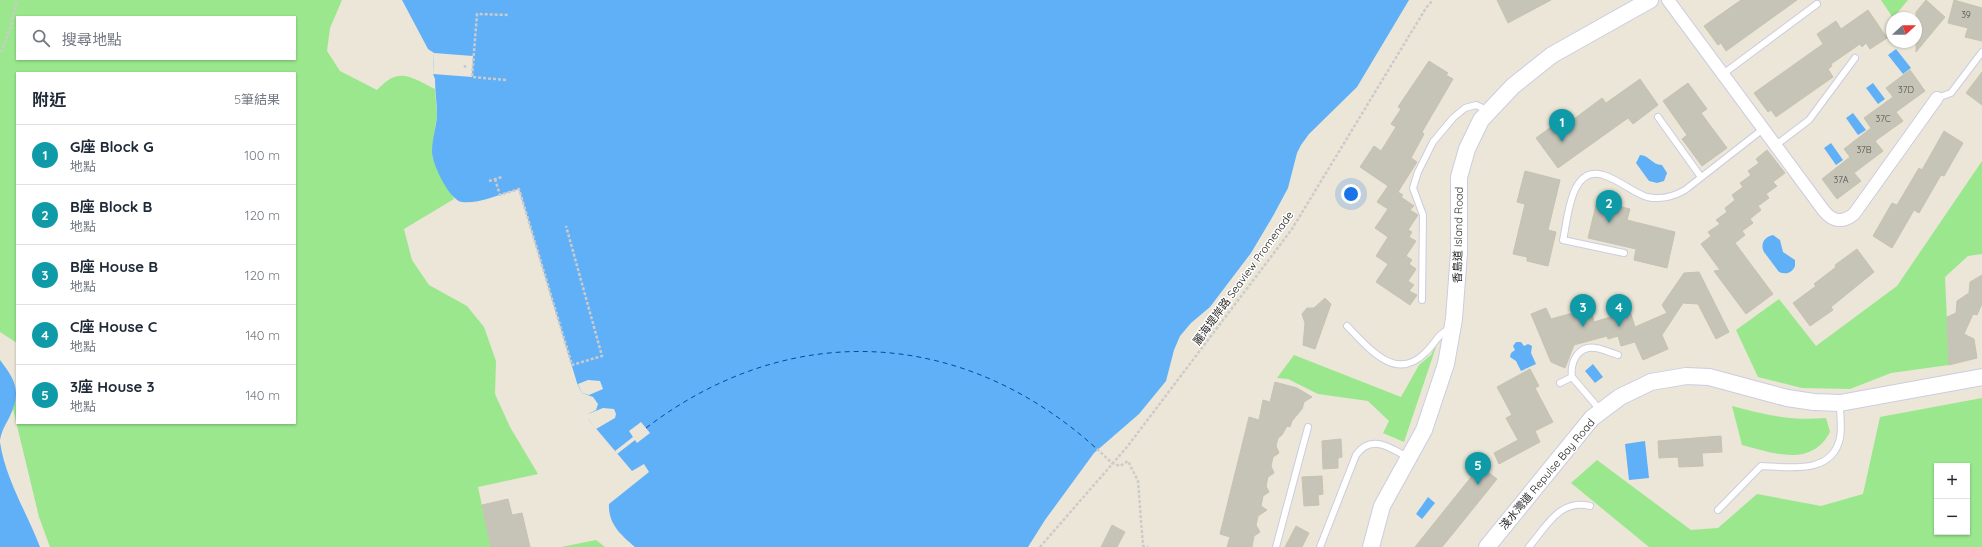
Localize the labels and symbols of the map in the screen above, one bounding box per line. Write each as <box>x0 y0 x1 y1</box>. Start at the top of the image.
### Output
house number: 39 <box>1961 9 1971 20</box>
north arrow <box>1886 12 1922 48</box>
house number: 37D <box>1898 84 1914 95</box>
pin: 1 <box>1549 109 1575 142</box>
house number: 37C <box>1875 113 1891 124</box>
house number: 37B <box>1856 144 1872 155</box>
house number: 37A <box>1833 174 1849 185</box>
your location <box>1341 184 1361 204</box>
street label: 香島道 Island Road <box>1450 187 1466 283</box>
pin: 2 <box>1596 190 1622 223</box>
street label: 麗海堤岸路 Seaview Promenade <box>1190 208 1296 348</box>
pin: 3 <box>1570 294 1596 327</box>
pin: 4 <box>1606 294 1632 327</box>
street label: 淺水灣道 Repulse Bay Road <box>1496 416 1598 532</box>
pin: 5 <box>1465 452 1491 485</box>

